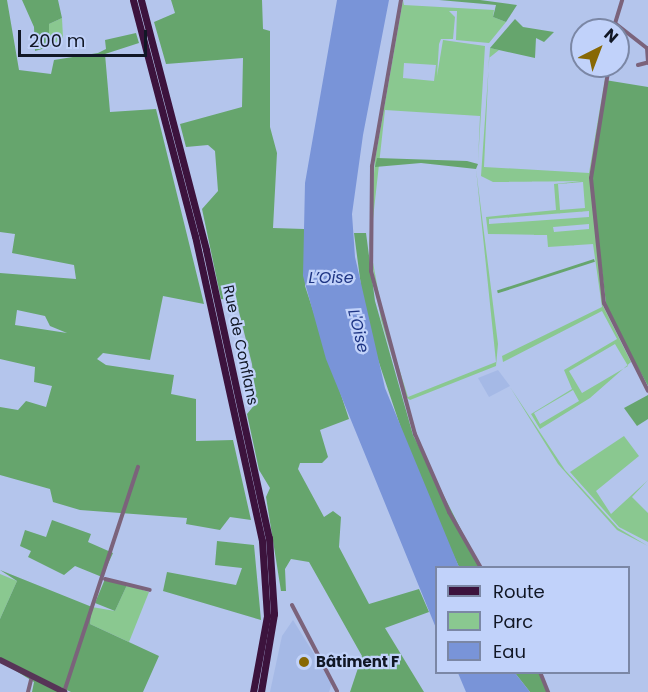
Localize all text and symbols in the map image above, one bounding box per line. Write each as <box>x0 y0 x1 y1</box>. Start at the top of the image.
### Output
scale bar <box>21 18 150 56</box>
north arrow <box>570 18 630 78</box>
text: N <box>599 23 623 48</box>
text: 200 m <box>29 28 85 53</box>
water label: L’Oise <box>308 268 354 288</box>
street label: Rue de Conflans <box>219 283 263 407</box>
water label: L'Oise <box>343 307 373 355</box>
legend <box>435 566 630 674</box>
text: Route <box>493 579 545 604</box>
text: Parc <box>493 609 533 634</box>
text: Eau <box>493 639 526 664</box>
place label: Bâtiment F <box>316 653 399 671</box>
marker: Bâtiment F <box>297 655 311 669</box>

